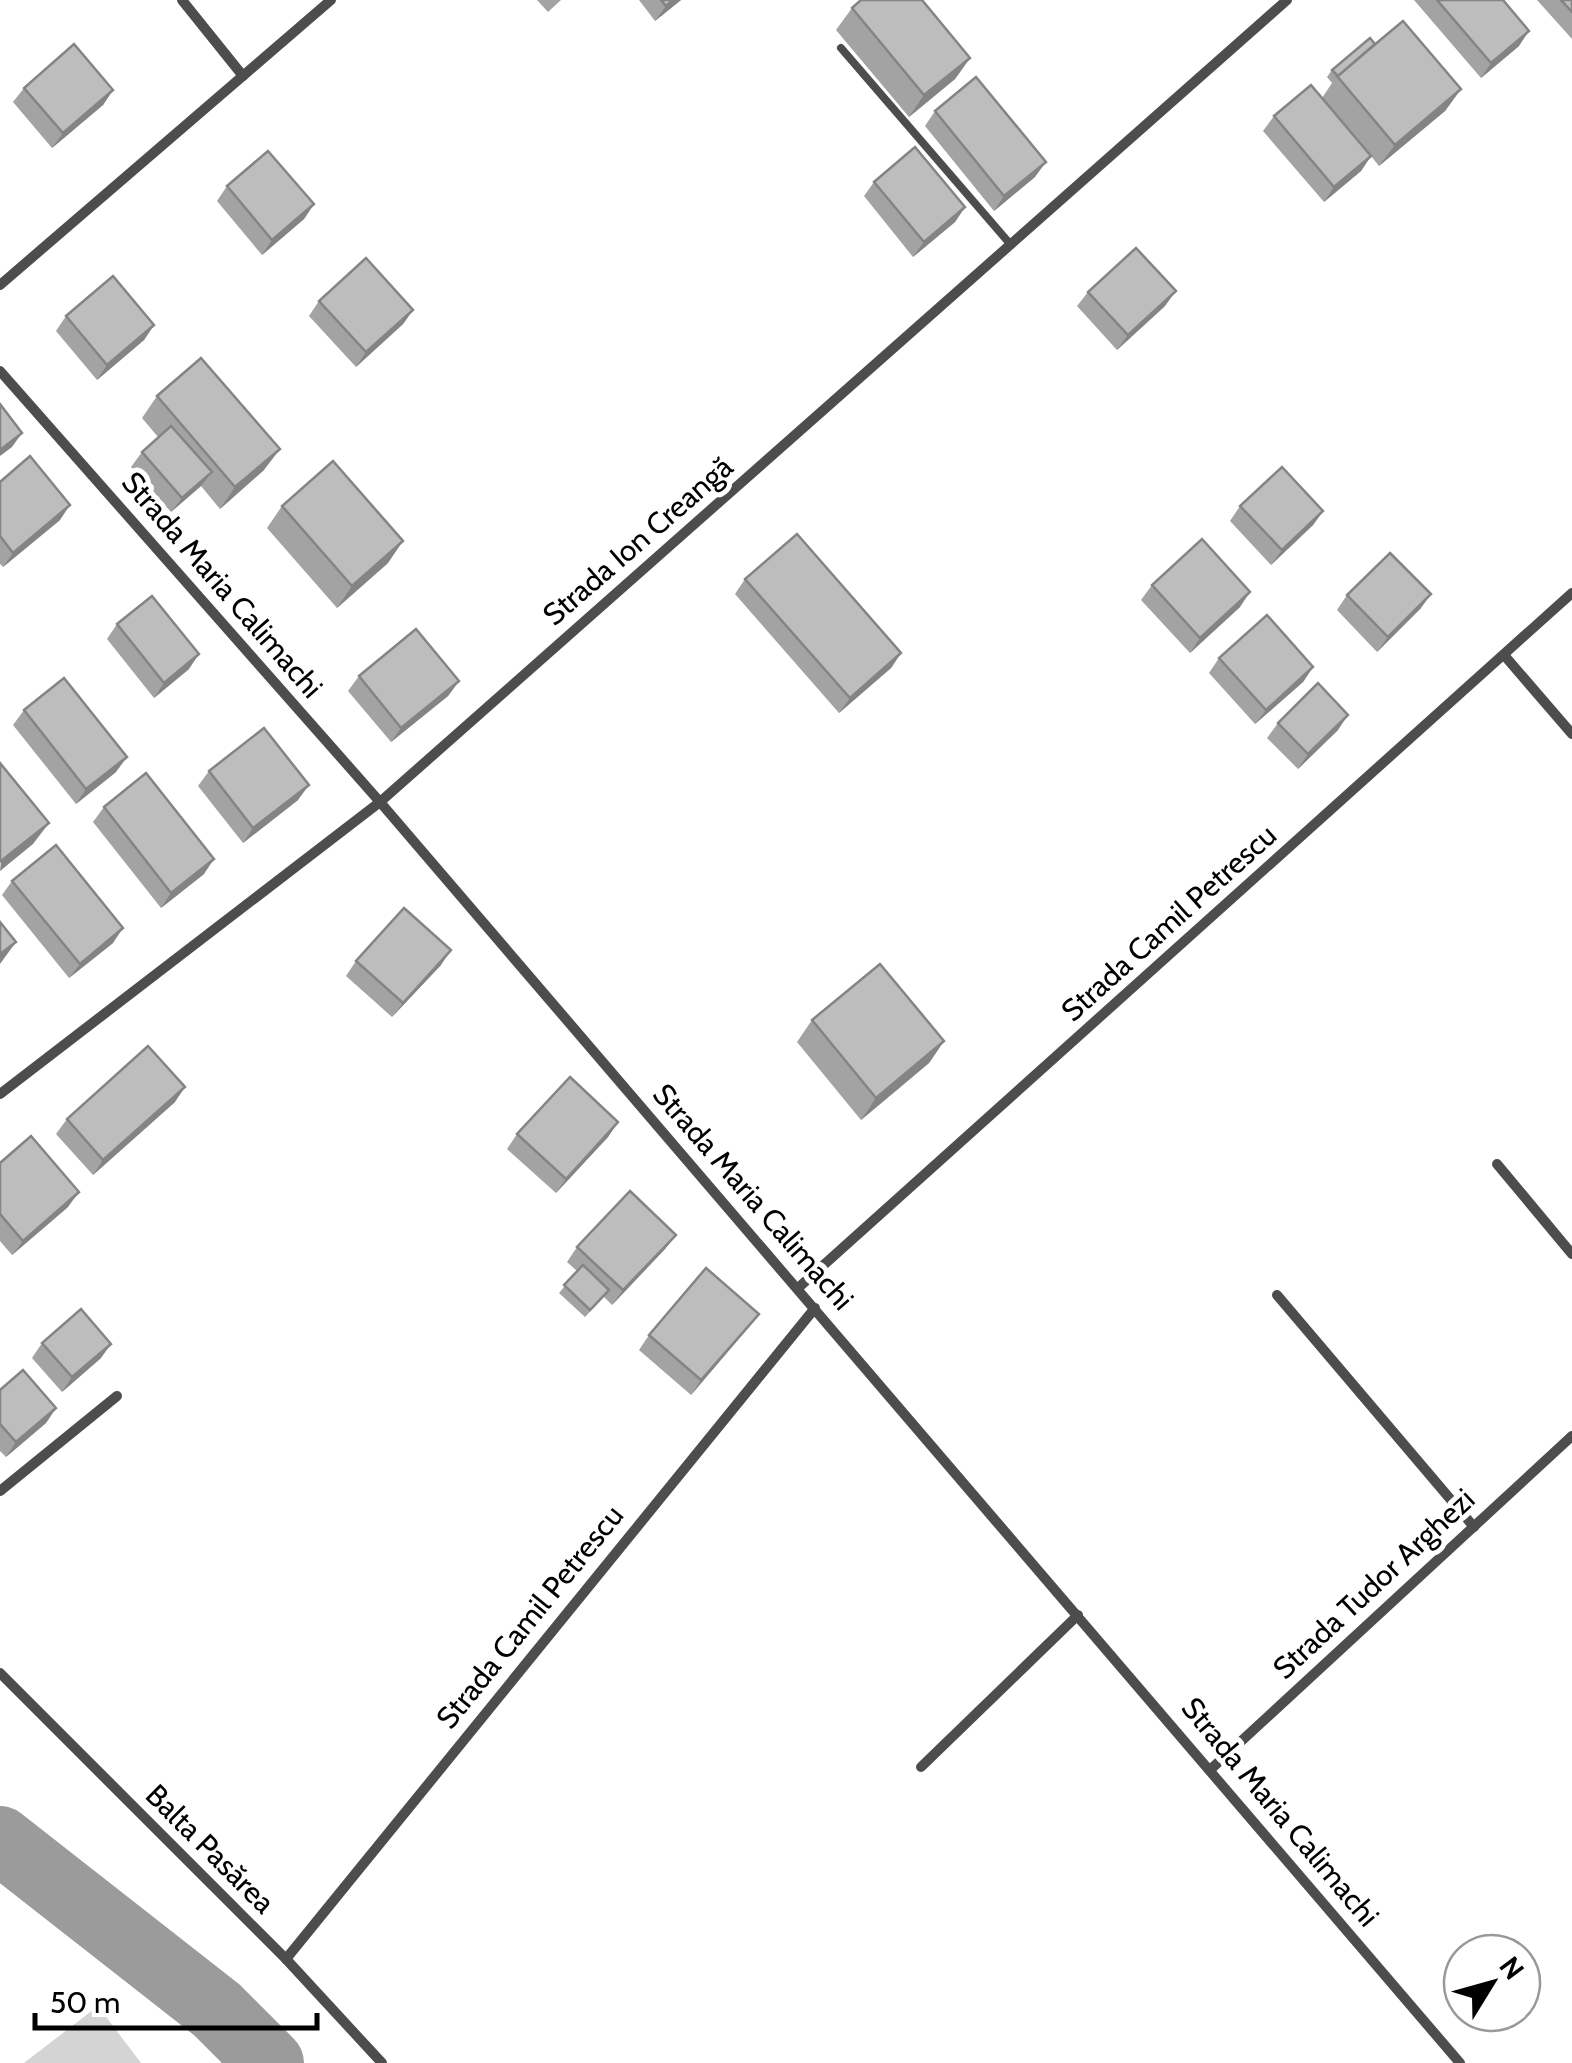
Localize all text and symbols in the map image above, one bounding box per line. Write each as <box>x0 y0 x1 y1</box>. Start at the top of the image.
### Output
street label: Strada Ion Creangă <box>535 448 740 633</box>
street label: Strada Maria Calimachi <box>114 464 331 705</box>
street label: Strada Camil Petrescu <box>1054 816 1284 1029</box>
street label: Strada Maria Calimachi <box>645 1076 862 1317</box>
street label: Strada Tudor Arghezi <box>1265 1481 1482 1686</box>
street label: Strada Camil Petrescu <box>428 1498 631 1736</box>
street label: Strada Maria Calimachi <box>1174 1690 1387 1934</box>
street label: Balta Pasărea <box>138 1776 283 1921</box>
north arrow <box>1442 1933 1542 2033</box>
text: N <box>1492 1950 1531 1986</box>
scale bar <box>35 1968 318 2030</box>
text: 50 m <box>50 1984 120 2021</box>

